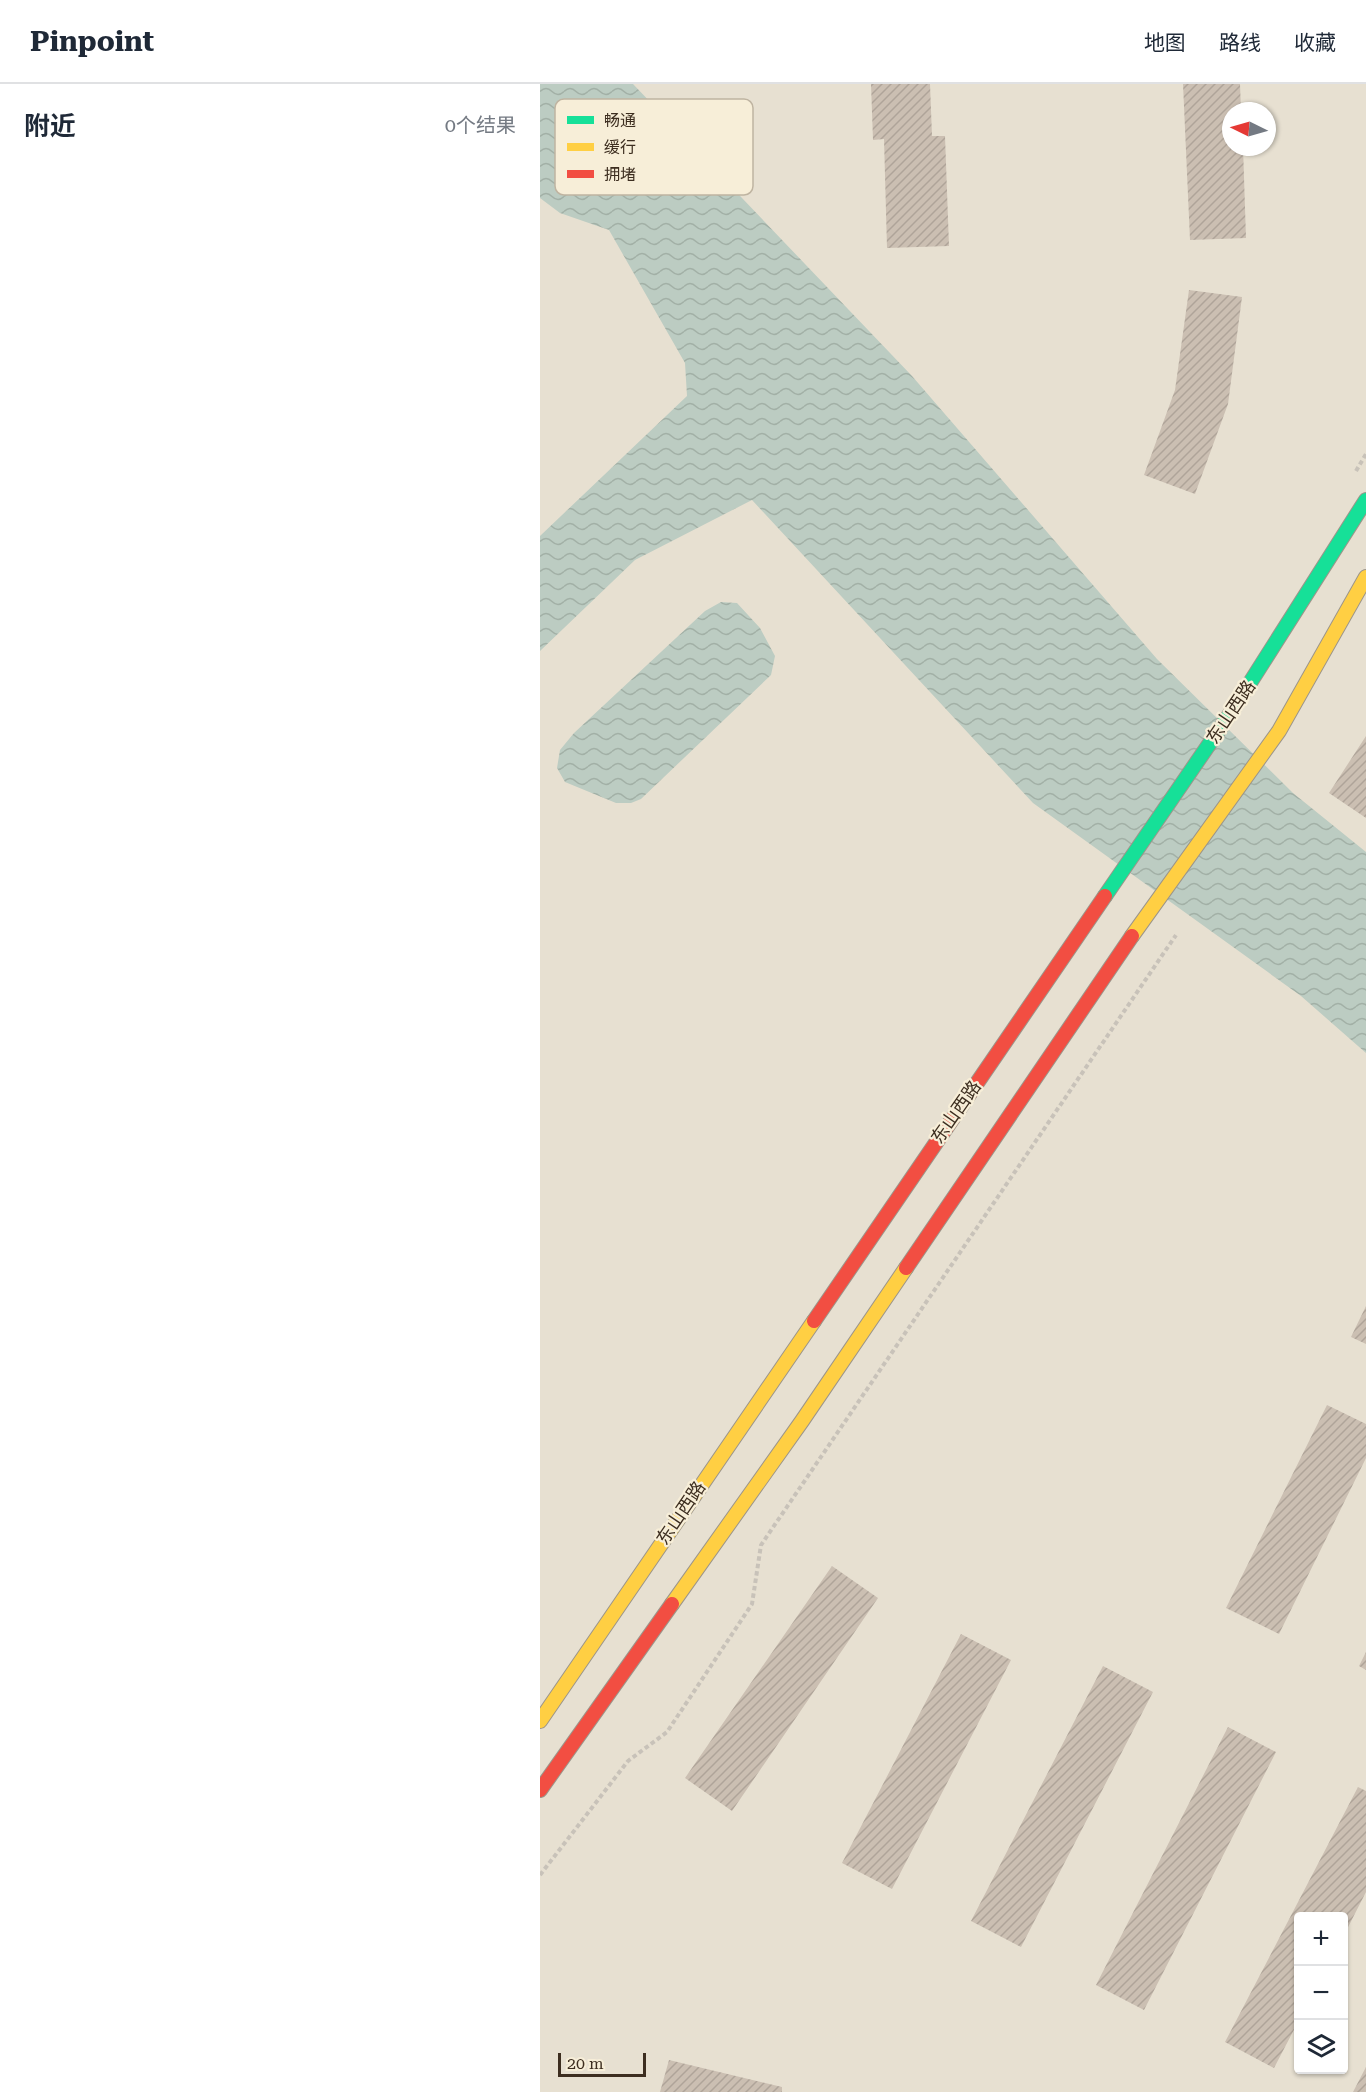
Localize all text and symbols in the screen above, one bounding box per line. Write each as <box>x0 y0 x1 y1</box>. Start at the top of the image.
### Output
text: Pinpoint <box>30 25 154 58</box>
text: 地图 <box>1144 31 1186 55</box>
text: 路线 <box>1219 31 1261 55</box>
text: 收藏 <box>1294 31 1336 55</box>
legend <box>555 99 753 195</box>
north arrow <box>1222 102 1276 156</box>
text: 附近 <box>24 111 76 141</box>
text: 畅通 <box>604 111 636 130</box>
text: 0个结果 <box>445 113 516 137</box>
text: 缓行 <box>604 138 636 157</box>
text: 拥堵 <box>604 165 636 184</box>
street label: 东山西路 <box>1202 676 1259 747</box>
street label: 东山西路 <box>926 1076 985 1147</box>
street label: 东山西路 <box>652 1477 709 1548</box>
map controls <box>1294 1912 1348 2074</box>
button: + <box>1294 1912 1348 1966</box>
button: − <box>1294 1966 1348 2020</box>
button: layers <box>1294 2020 1348 2074</box>
scale bar <box>558 2050 646 2078</box>
text: 20 m <box>567 2054 604 2073</box>

